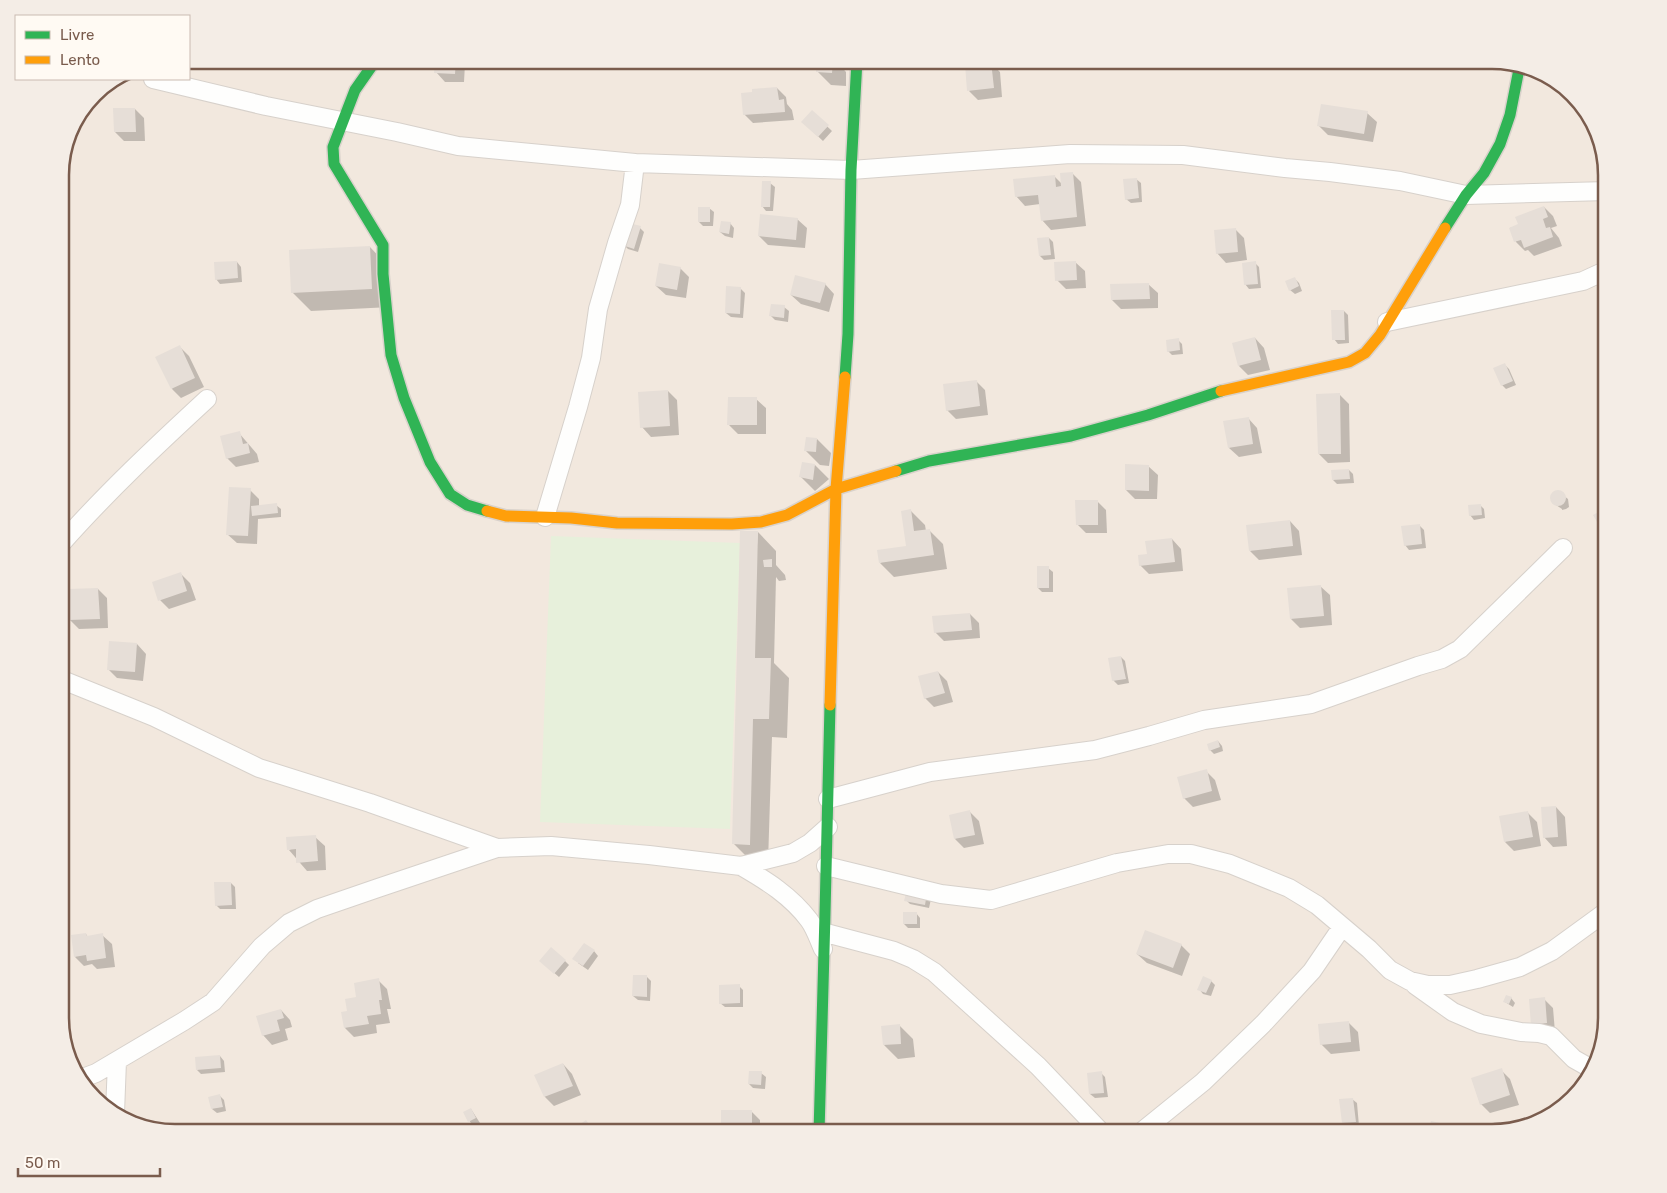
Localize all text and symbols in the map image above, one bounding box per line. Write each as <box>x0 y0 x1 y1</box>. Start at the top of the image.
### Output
legend <box>15 15 190 80</box>
text: Livre <box>60 26 94 44</box>
text: Lento <box>60 51 100 69</box>
scale bar <box>18 1146 160 1178</box>
text: 50 m <box>25 1154 60 1172</box>

